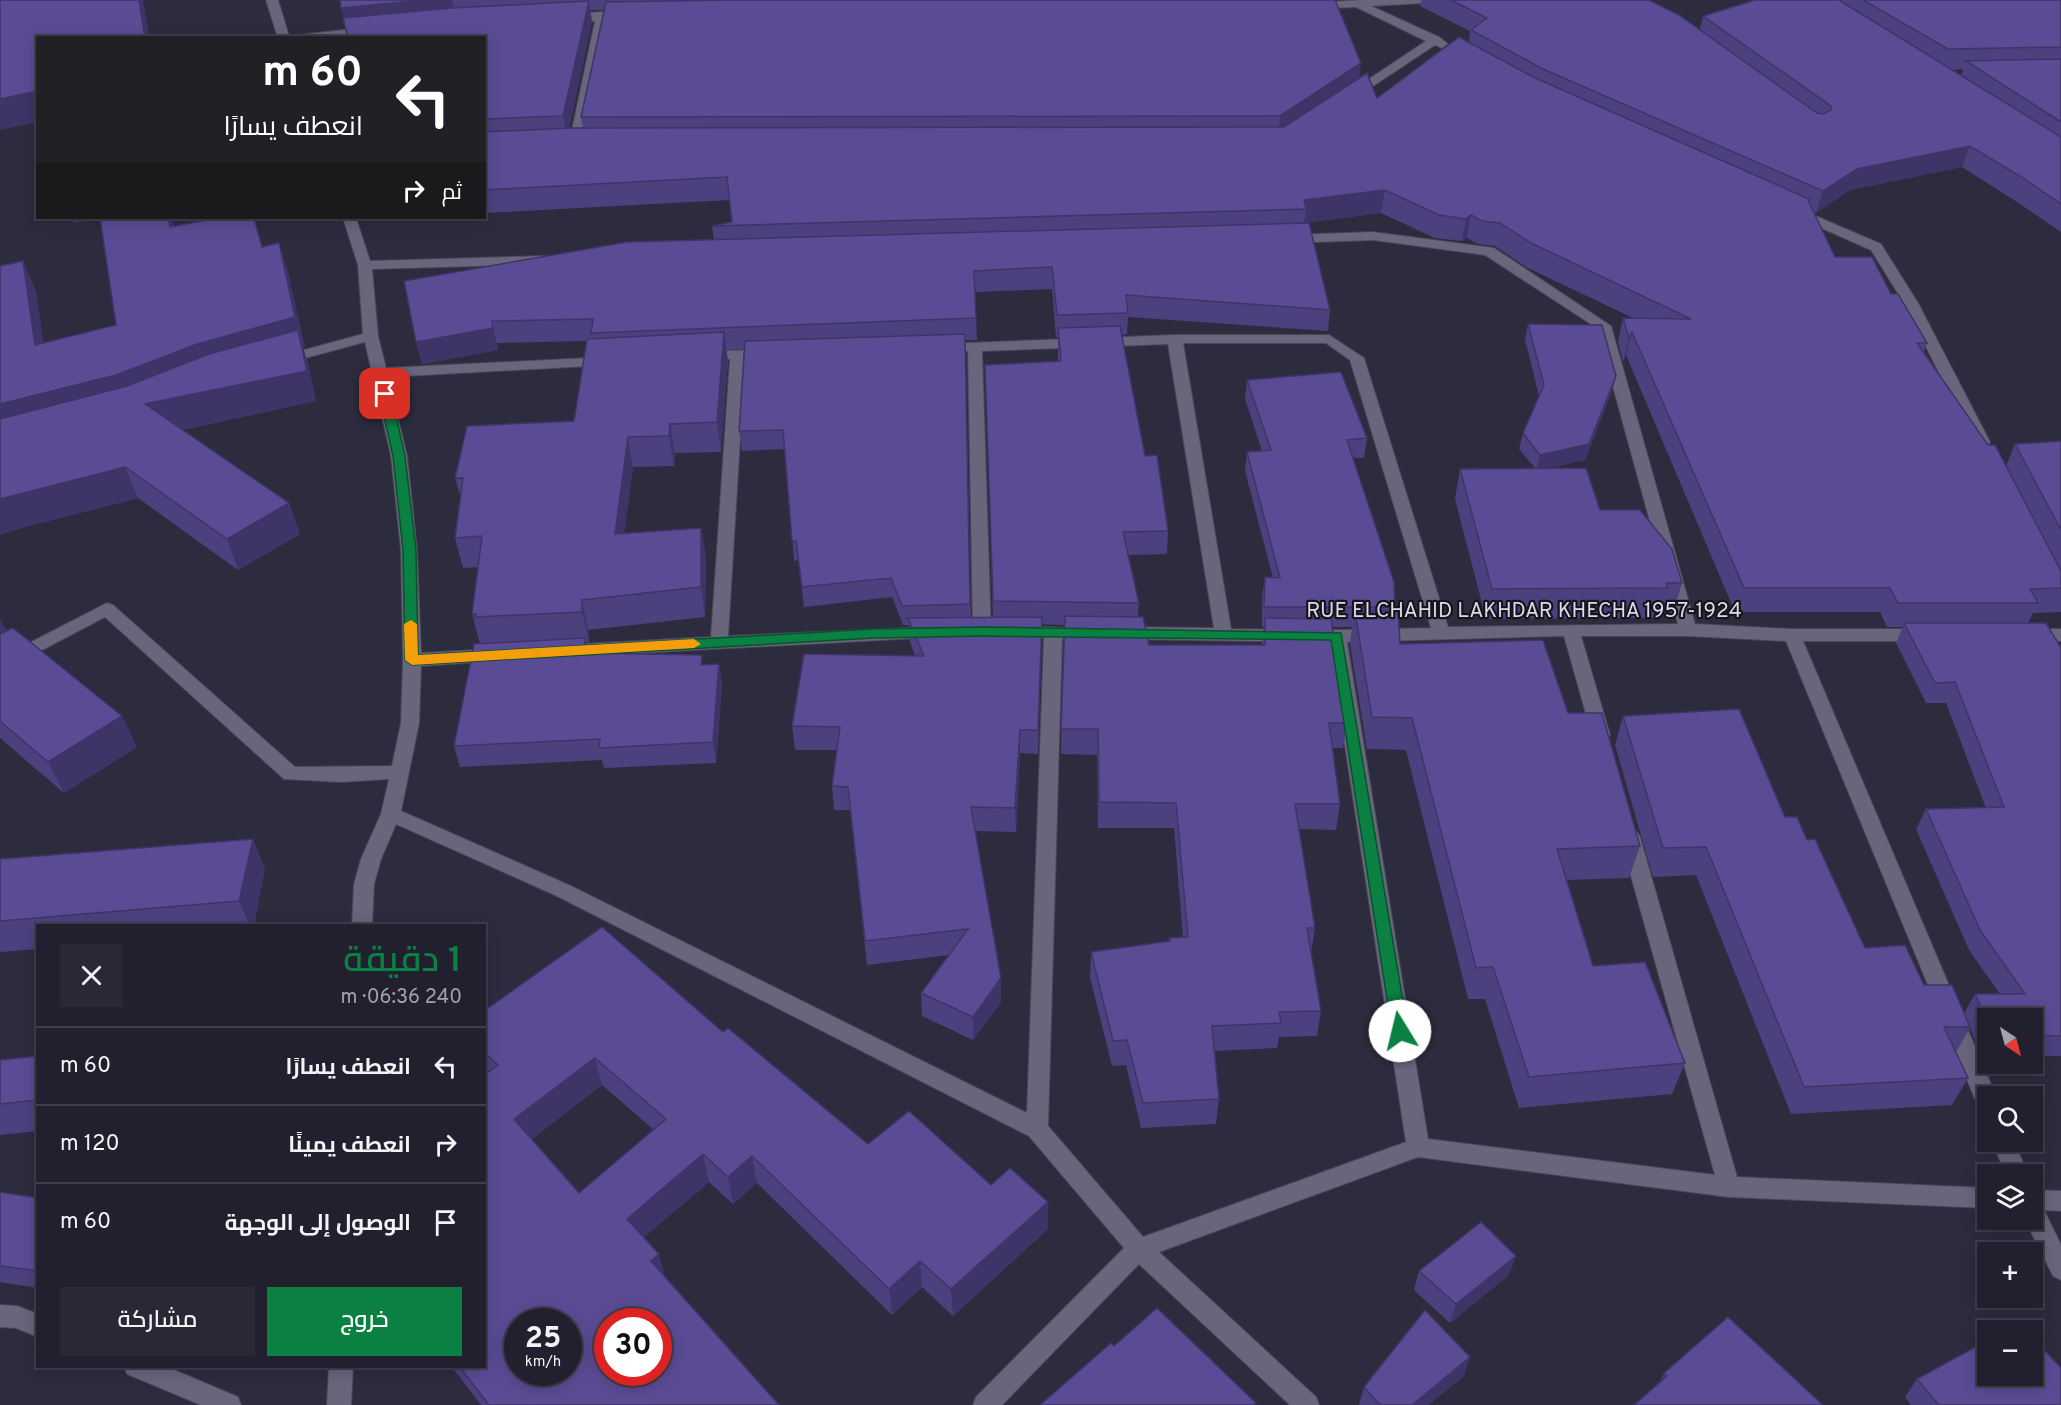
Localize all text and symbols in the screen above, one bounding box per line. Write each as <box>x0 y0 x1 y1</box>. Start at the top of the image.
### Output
text: 60 m <box>262 48 363 101</box>
icon: left <box>384 60 462 138</box>
text: انعطف يسارًا <box>224 111 363 145</box>
icon: right <box>397 174 430 207</box>
text: ثم <box>442 180 462 207</box>
pin <box>359 368 410 419</box>
icon: arrive <box>368 377 401 410</box>
street label: RUE ELCHAHID LAKHDAR KHECHA 1957-1924 <box>1306 598 1742 625</box>
text: 1 دقيقة <box>343 939 462 985</box>
button: close <box>60 944 123 1007</box>
text: 240 m · 06:36 <box>340 985 462 1011</box>
position arrow <box>1368 999 1432 1063</box>
north arrow <box>1977 1008 2043 1074</box>
map controls <box>1977 1008 2043 1386</box>
icon: left <box>429 1050 462 1083</box>
text: 60 m <box>60 1053 111 1080</box>
text: انعطف يسارًا <box>286 1055 411 1082</box>
button: search <box>1977 1086 2043 1152</box>
icon: right <box>429 1128 462 1161</box>
text: 120 m <box>60 1131 120 1158</box>
text: انعطف يمينًا <box>288 1133 411 1160</box>
button: layers <box>1977 1164 2043 1230</box>
icon: arrive <box>429 1206 462 1239</box>
text: 60 m <box>60 1209 111 1236</box>
text: الوصول إلى الوجهة <box>225 1211 411 1238</box>
button: + <box>1977 1242 2043 1308</box>
button: مشاركة <box>60 1287 255 1356</box>
button: خروج <box>267 1287 462 1356</box>
speed limit sign: 30 <box>594 1308 672 1386</box>
button: − <box>1977 1320 2043 1386</box>
text: 25 <box>525 1321 561 1358</box>
text: km/h <box>525 1353 561 1372</box>

